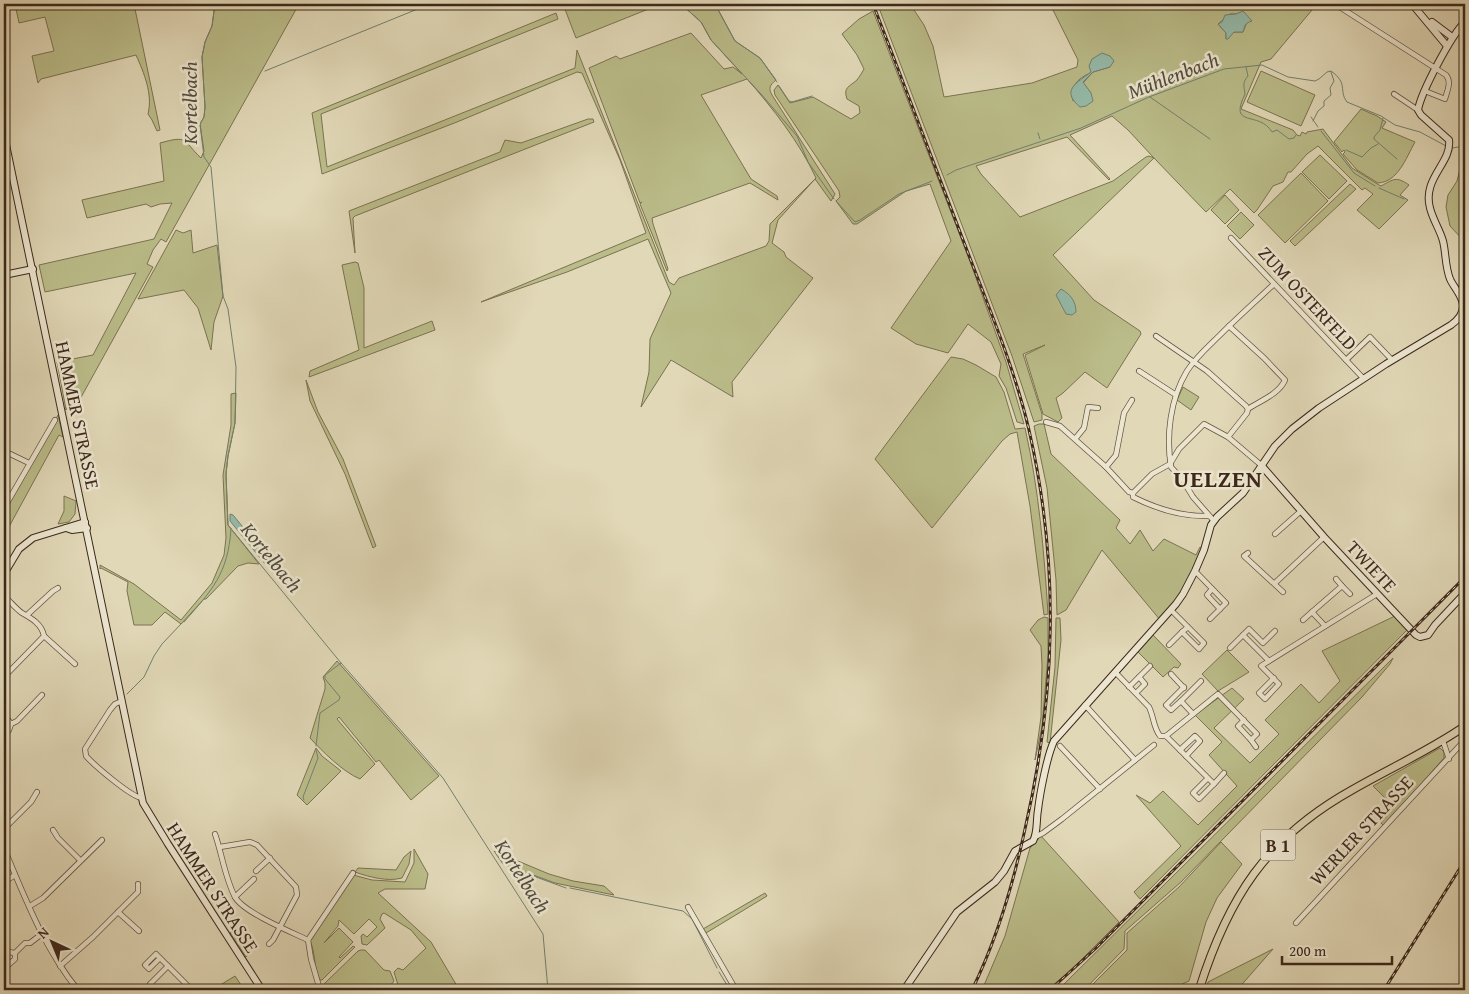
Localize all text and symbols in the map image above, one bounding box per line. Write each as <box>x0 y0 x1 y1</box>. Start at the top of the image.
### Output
water label: Mühlenbach <box>1123 44 1223 106</box>
water label: Kortelbach <box>175 61 204 146</box>
street label: ZUM OSTERFELD <box>1252 239 1364 357</box>
street label: HAMMER STRASSE <box>49 338 107 492</box>
district label: UELZEN <box>1173 461 1263 496</box>
water label: Kortelbach <box>234 515 309 598</box>
street label: TWIETE <box>1340 534 1404 599</box>
street label: WERLER STRASSE <box>1303 769 1420 891</box>
street label: HAMMER STRASSE <box>160 816 266 958</box>
road number: B 1 <box>1260 830 1296 860</box>
water label: Kortelbach <box>488 832 558 919</box>
north arrow <box>28 916 78 966</box>
text: N <box>33 922 54 943</box>
scale bar <box>1282 934 1392 966</box>
text: 200 m <box>1289 940 1327 961</box>

